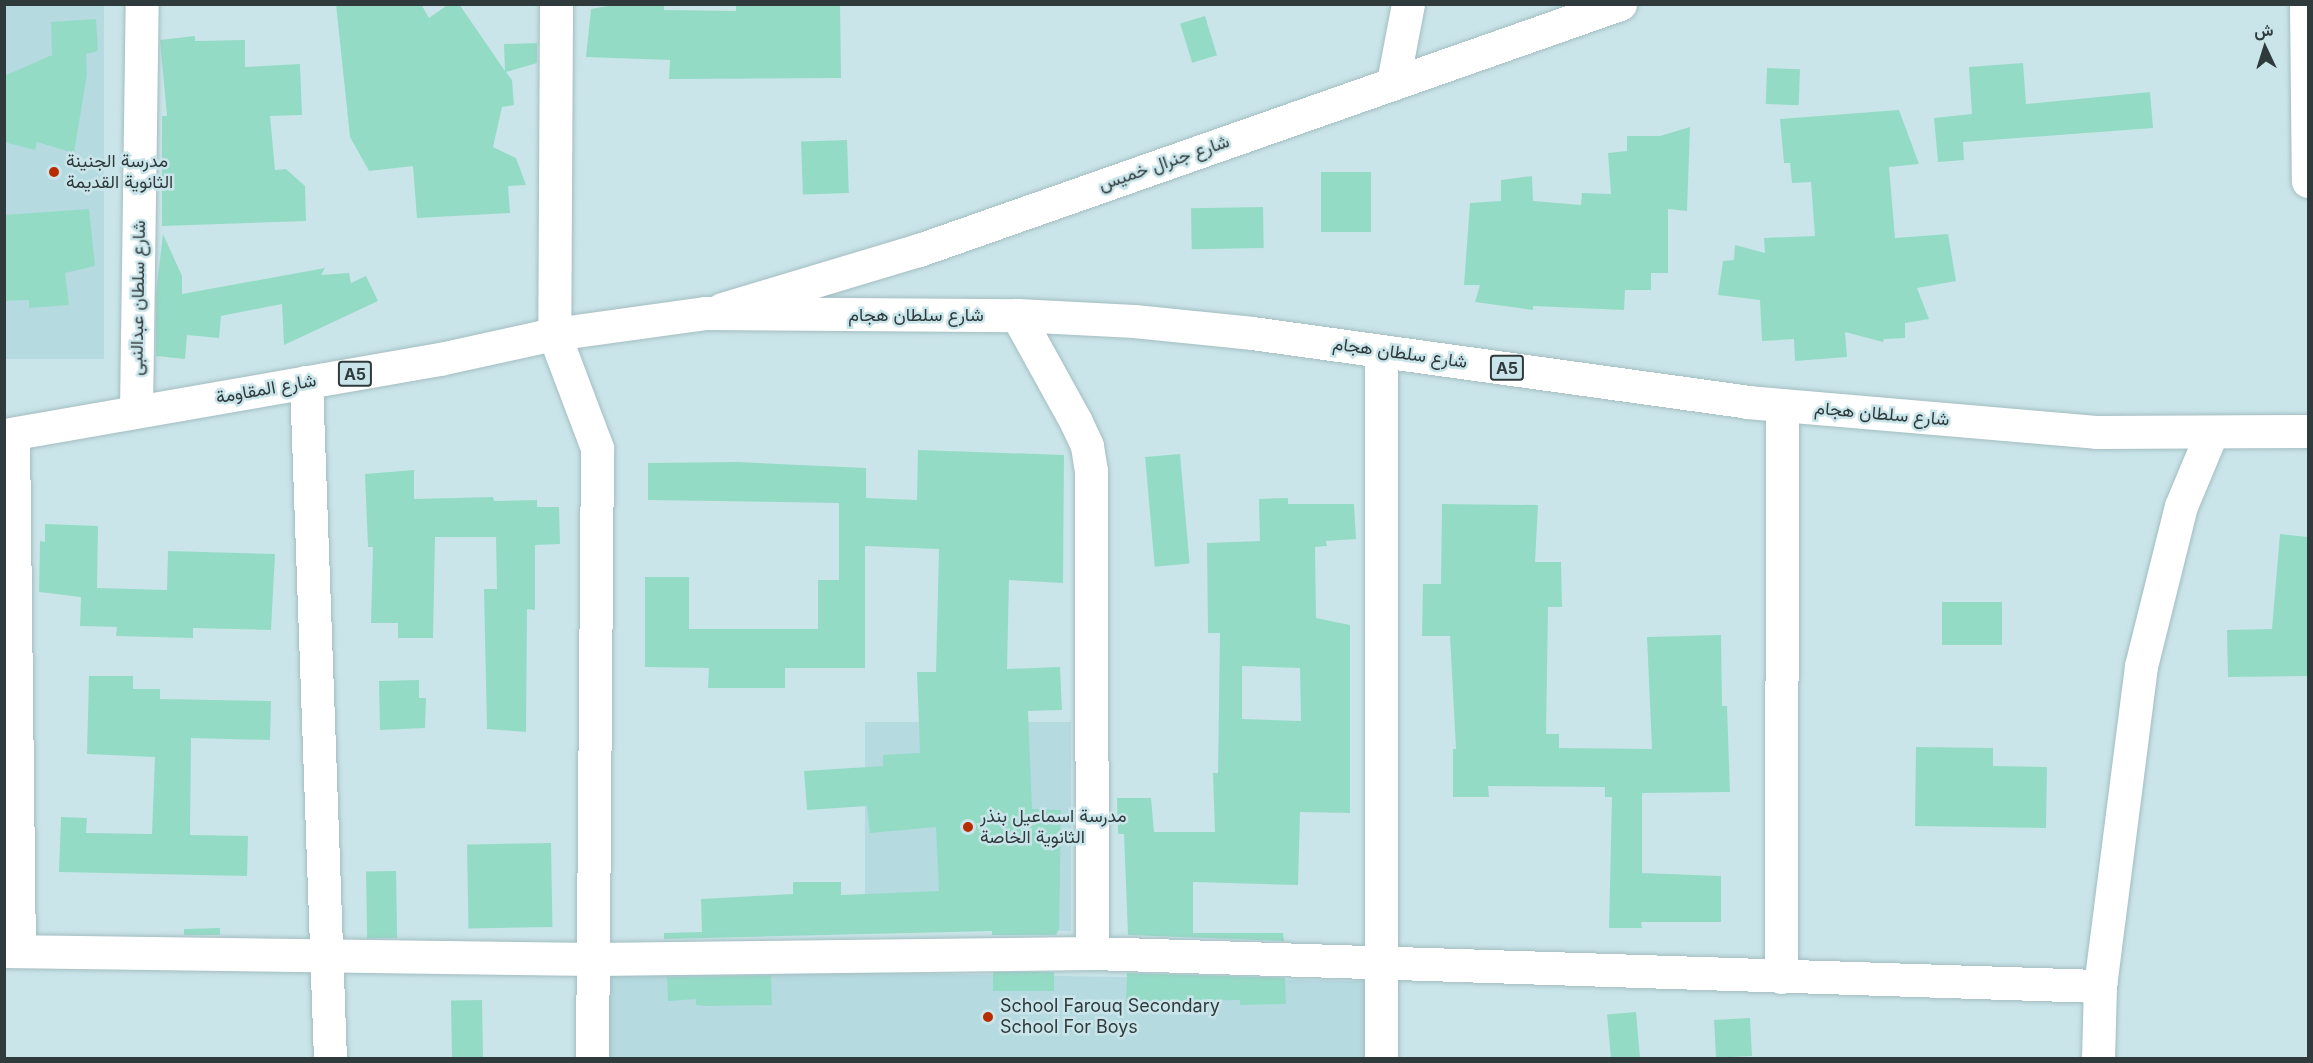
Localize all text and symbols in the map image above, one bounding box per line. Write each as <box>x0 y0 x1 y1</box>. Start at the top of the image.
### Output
north arrow <box>2235 18 2295 78</box>
text: ش <box>2253 19 2274 41</box>
street label: شارع جنرال خميس <box>1096 130 1232 196</box>
place label: مدرسة الجنينة الثانوية القديمة <box>66 151 173 194</box>
marker: مدرسة الجنينة الثانوية القديمة <box>47 165 61 179</box>
street label: شارع سلطان عبدالنبى <box>126 220 150 376</box>
street label: شارع سلطان هجام <box>848 304 984 326</box>
street label: شارع سلطان هجام <box>1331 333 1469 373</box>
road number: A5 <box>1489 355 1525 381</box>
road number: A5 <box>337 361 373 387</box>
street label: شارع المقاومة <box>214 370 318 408</box>
street label: شارع سلطان هجام <box>1814 397 1950 431</box>
place label: مدرسة اسماعيل بنذر الثانوية الخاصة <box>980 806 1127 848</box>
marker: مدرسة اسماعيل بنذر الثانوية الخاصة <box>961 820 975 834</box>
place label: School Farouq Secondary School For Boys <box>1000 996 1220 1038</box>
marker: School Farouq Secondary School For Boys <box>981 1010 995 1024</box>

